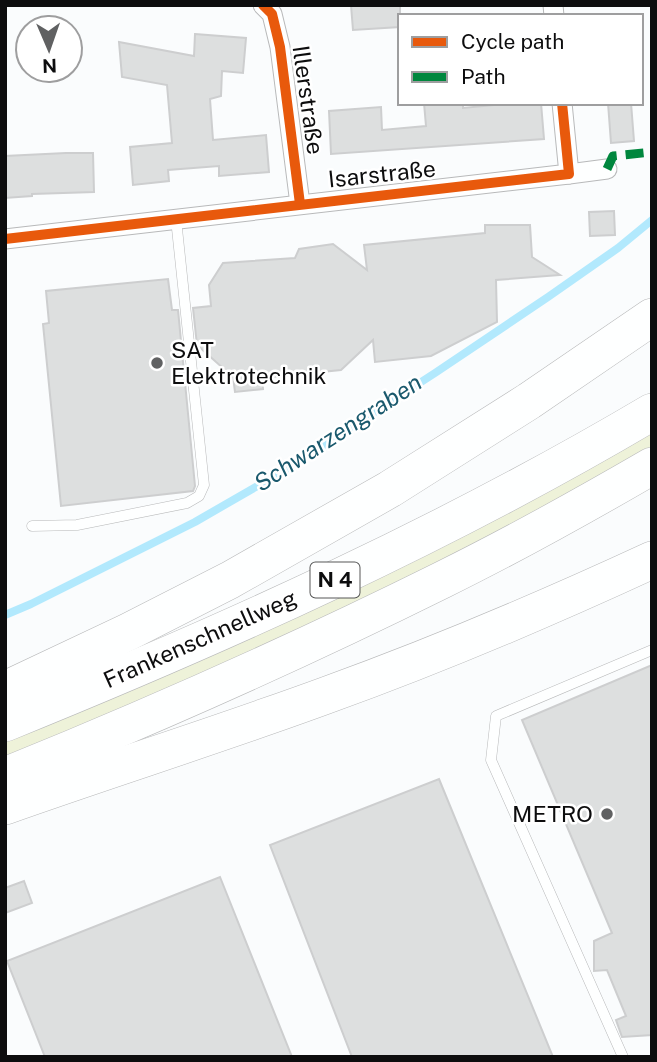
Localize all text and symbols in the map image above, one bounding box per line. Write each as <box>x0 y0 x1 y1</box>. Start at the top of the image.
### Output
north arrow <box>14 14 84 84</box>
legend <box>398 14 643 105</box>
text: Cycle path <box>461 29 564 54</box>
street label: Illerstraße <box>287 44 329 156</box>
text: N <box>42 55 57 77</box>
text: Path <box>461 64 506 89</box>
street label: Isarstraße <box>327 154 437 193</box>
place label: SAT Elektrotechnik <box>171 336 327 389</box>
marker: SAT Elektrotechnik <box>149 355 165 371</box>
water label: Schwarzengraben <box>248 368 427 497</box>
road number: N 4 <box>310 562 360 598</box>
street label: Frankenschnellweg <box>99 584 301 693</box>
place label: METRO <box>512 800 593 827</box>
marker: METRO <box>599 806 615 822</box>

